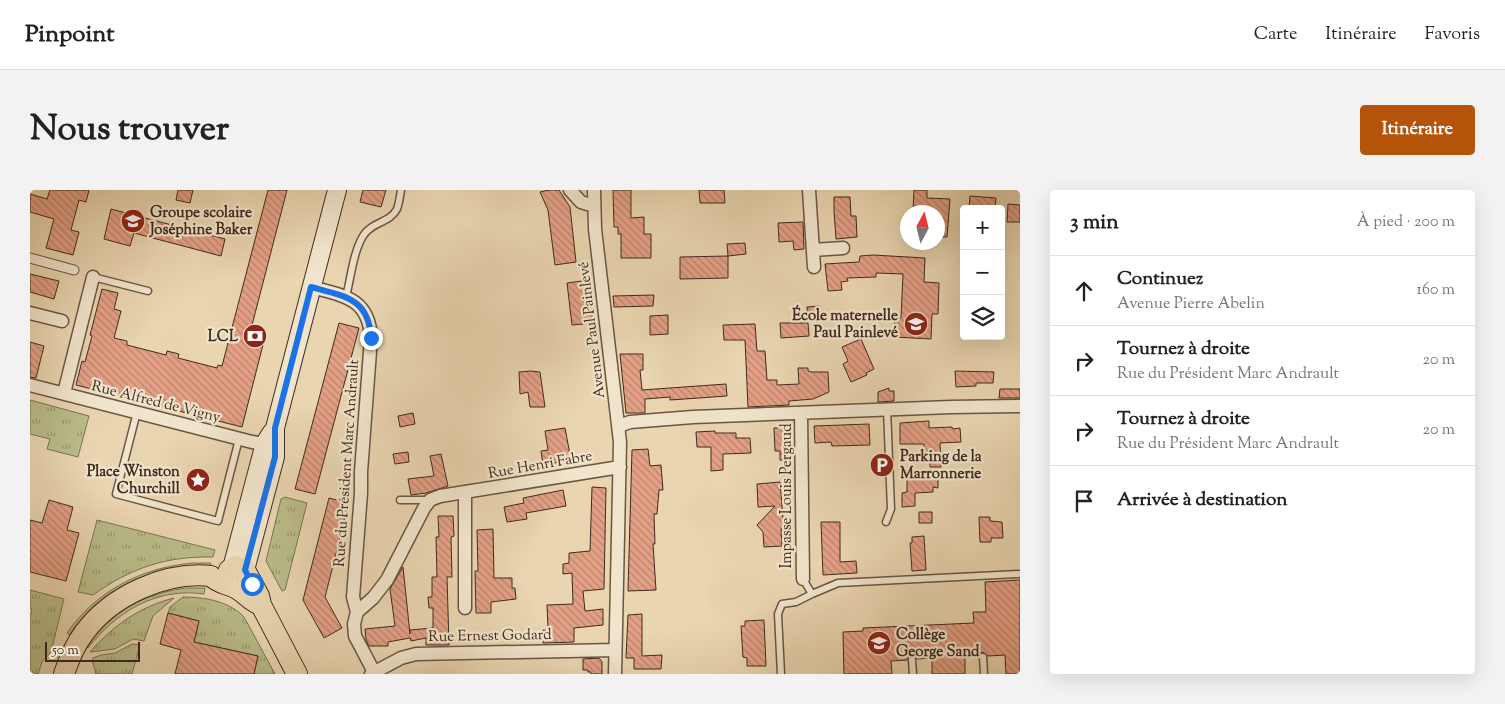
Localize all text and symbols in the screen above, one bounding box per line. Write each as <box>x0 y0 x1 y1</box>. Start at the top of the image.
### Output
text: Pinpoint <box>25 18 114 52</box>
text: Carte <box>1254 22 1297 48</box>
text: Itinéraire <box>1325 22 1397 48</box>
text: Favoris <box>1425 22 1480 48</box>
text: Nous trouver <box>30 105 229 156</box>
button: Itinéraire <box>1360 105 1475 155</box>
place label: Groupe scolaire Joséphine Baker <box>149 203 253 241</box>
north arrow <box>900 205 945 250</box>
map controls <box>960 205 1005 340</box>
button: + <box>960 205 1005 250</box>
school or university icon: Groupe scolaire Joséphine Baker <box>120 208 146 234</box>
text: 3 min <box>1070 208 1119 238</box>
text: À pied · 200 m <box>1357 211 1455 234</box>
button: − <box>960 250 1005 295</box>
street label: Avenue Paul Painlevé <box>574 260 611 399</box>
text: Continuez <box>1117 266 1203 293</box>
icon: ahead <box>1070 277 1098 305</box>
text: 160 m <box>1417 279 1455 302</box>
text: Avenue Pierre Abelin <box>1117 293 1265 316</box>
button: layers <box>960 295 1005 340</box>
place label: École maternelle Paul Painlevé <box>792 304 898 344</box>
school or university icon: École maternelle Paul Painlevé <box>903 311 929 337</box>
bank icon: LCL <box>242 323 268 349</box>
place label: LCL <box>208 327 239 348</box>
route end <box>360 327 383 350</box>
text: Tournez à droite <box>1117 336 1250 363</box>
icon: right <box>1070 347 1098 375</box>
text: 20 m <box>1422 349 1455 372</box>
street label: Rue du Président Marc Andrault <box>330 359 365 568</box>
text: Rue du Président Marc Andrault <box>1117 363 1339 386</box>
street label: Rue Alfred de Vigny <box>89 376 223 429</box>
text: Tournez à droite <box>1117 406 1250 433</box>
icon: right <box>1070 417 1098 445</box>
text: 20 m <box>1422 419 1455 442</box>
street label: Impasse Louis Pergaud <box>777 423 798 569</box>
text: Rue du Président Marc Andrault <box>1117 433 1339 456</box>
street label: Rue Henri Fabre <box>486 446 594 485</box>
place label: Parking de la Marronnerie <box>900 447 982 485</box>
parking icon: Parking de la Marronnerie <box>869 452 895 478</box>
place label: Place Winston Churchill <box>87 462 181 500</box>
place icon: Place Winston Churchill <box>185 467 211 493</box>
icon: arrive <box>1070 487 1098 515</box>
text: Arrivée à destination <box>1117 487 1288 514</box>
route start <box>241 573 264 596</box>
street label: Rue Ernest Godard <box>428 625 552 648</box>
place label: Collège George Sand <box>896 625 980 663</box>
school or university icon: Collège George Sand <box>866 630 892 656</box>
scale bar <box>45 639 140 662</box>
text: 50 m <box>52 641 79 661</box>

